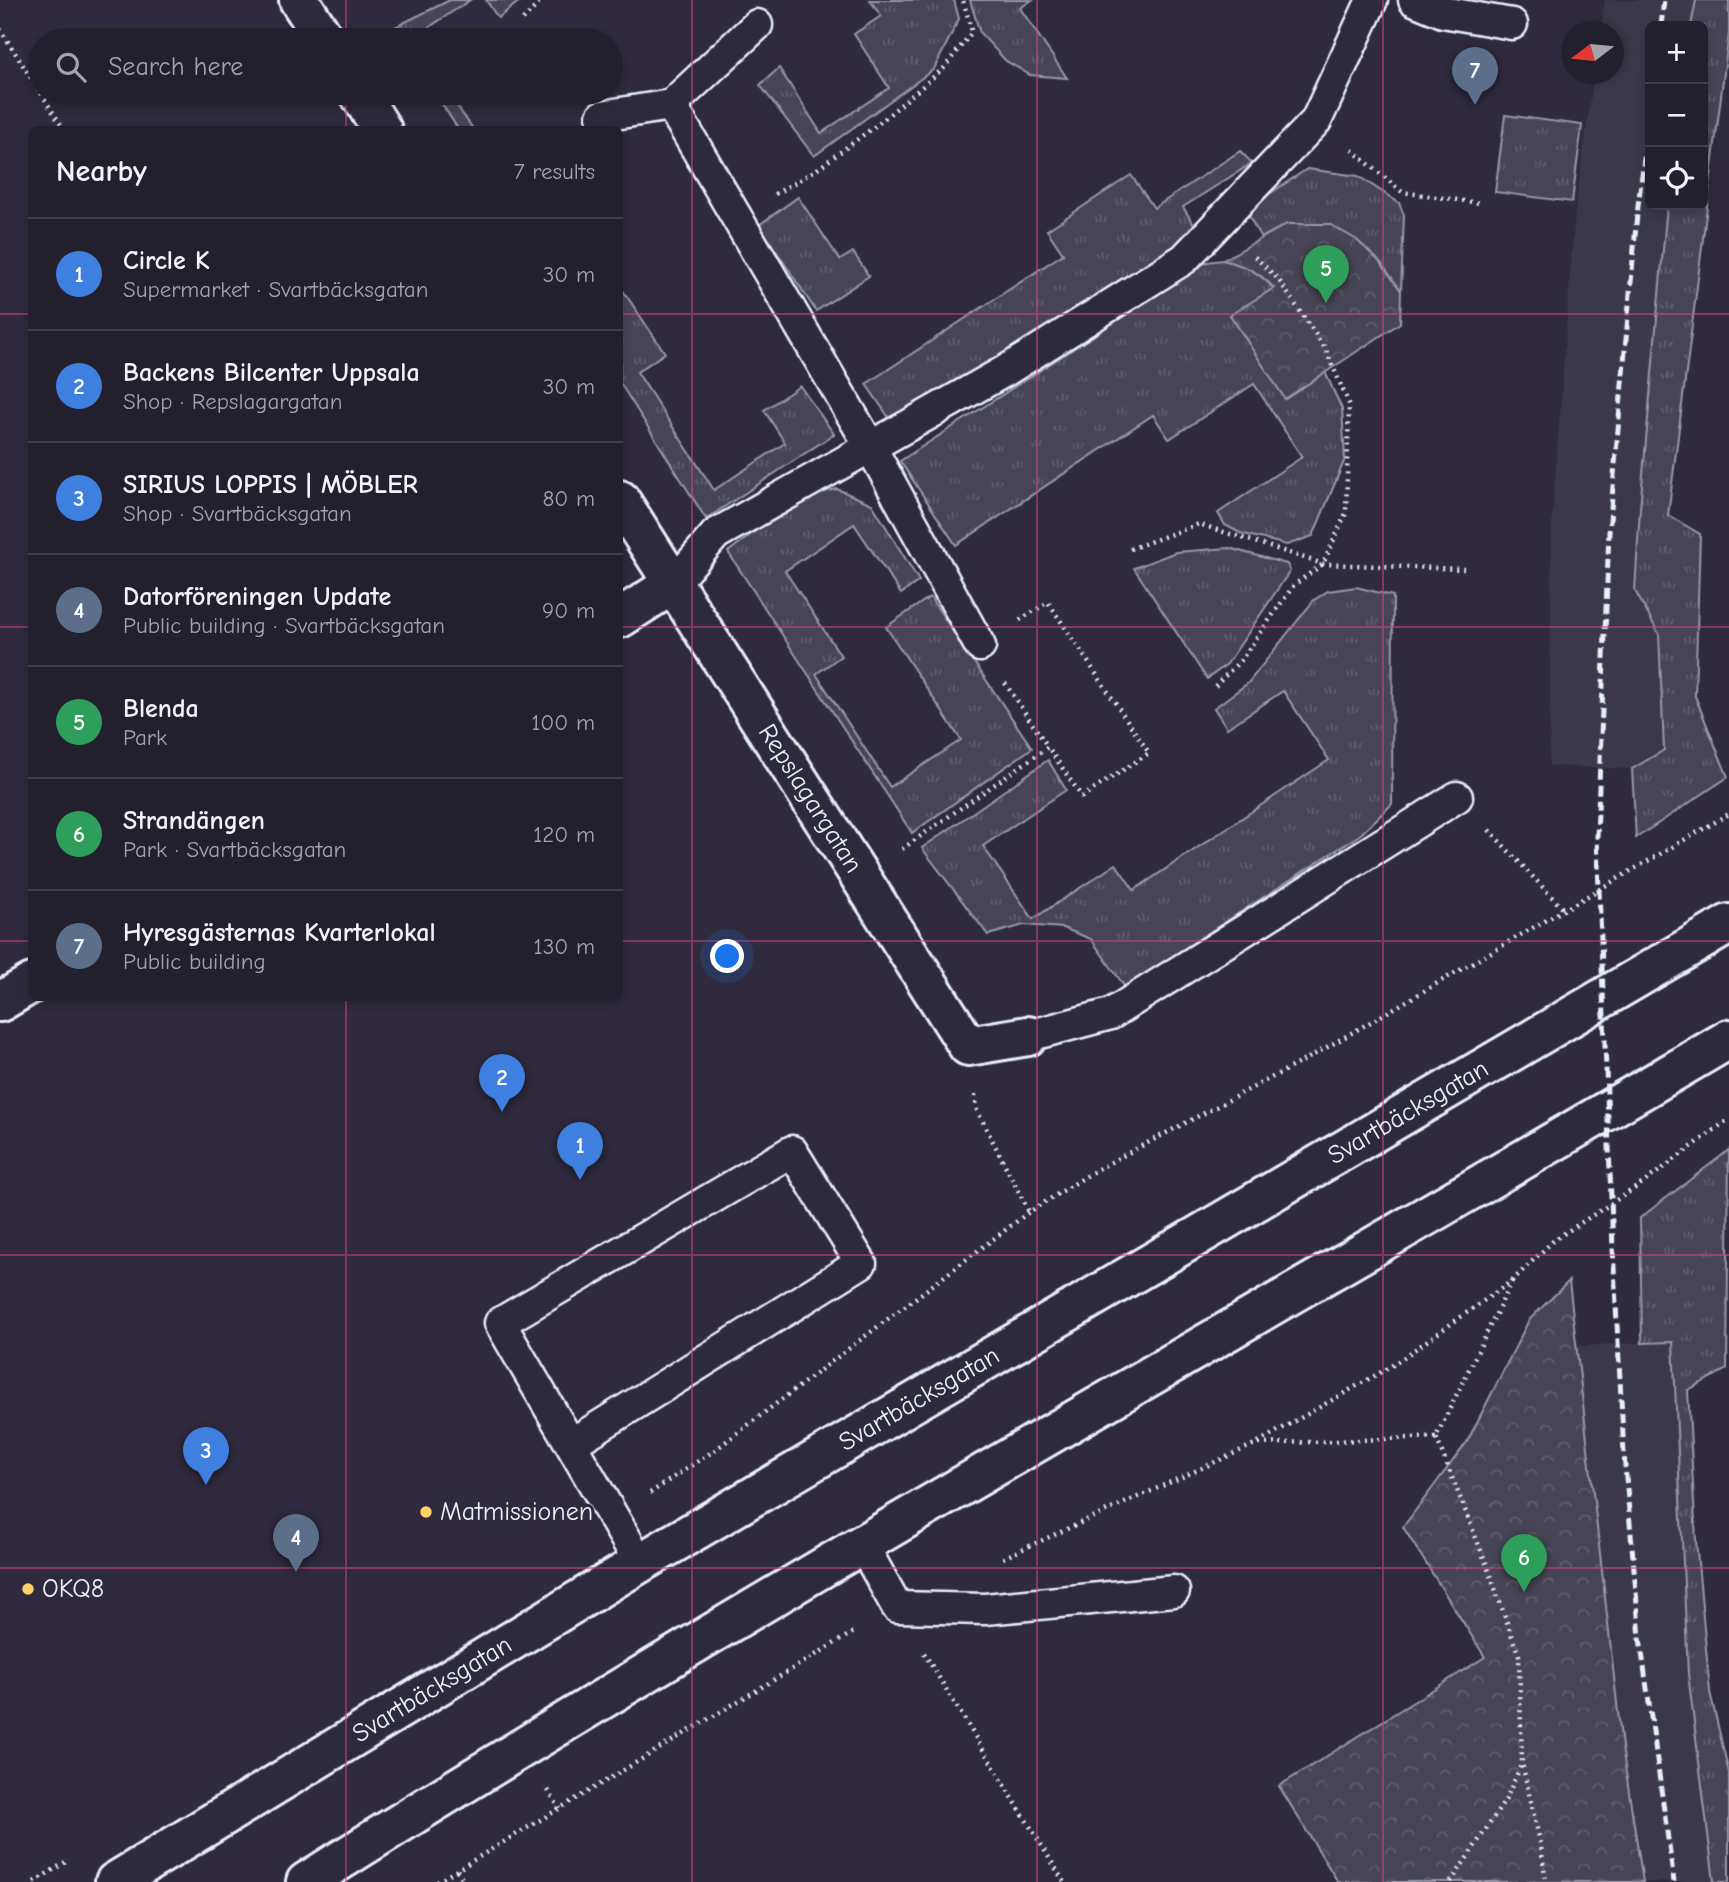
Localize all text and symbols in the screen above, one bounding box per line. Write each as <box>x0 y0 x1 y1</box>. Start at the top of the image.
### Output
north arrow <box>1561 21 1624 84</box>
map controls <box>1645 21 1708 210</box>
button: + <box>1645 21 1708 84</box>
search box <box>28 28 623 105</box>
pin: 7 <box>1452 47 1498 105</box>
icon: search <box>52 48 90 86</box>
text: Search here <box>108 52 243 82</box>
button: − <box>1645 84 1708 147</box>
button: locate <box>1645 147 1708 210</box>
text: Nearby <box>56 154 147 189</box>
text: 7 results <box>514 158 595 185</box>
pin: 5 <box>1303 245 1349 303</box>
text: Circle K <box>123 246 210 276</box>
text: 1 <box>74 261 84 288</box>
text: 30 m <box>543 261 595 288</box>
text: Supermarket · Svartbäcksgatan <box>123 276 428 303</box>
text: Backens Bilcenter Uppsala <box>123 358 420 388</box>
text: 2 <box>73 373 85 400</box>
text: 30 m <box>543 373 595 400</box>
text: Shop · Repslagargatan <box>123 388 342 415</box>
text: SIRIUS LOPPIS | MÖBLER <box>123 470 418 500</box>
text: 3 <box>73 485 85 512</box>
text: 80 m <box>542 485 595 512</box>
text: Shop · Svartbäcksgatan <box>123 500 352 527</box>
text: Datorföreningen Update <box>123 582 391 612</box>
text: 4 <box>74 597 84 624</box>
text: 90 m <box>542 597 595 624</box>
text: Public building · Svartbäcksgatan <box>123 612 445 639</box>
text: Blenda <box>123 694 199 724</box>
text: 5 <box>73 709 85 736</box>
text: 100 m <box>531 709 595 736</box>
street label: Repslagargatan <box>752 719 869 878</box>
text: Park <box>123 724 167 751</box>
text: Strandängen <box>123 806 265 836</box>
text: 6 <box>73 821 85 848</box>
text: 120 m <box>533 821 595 848</box>
text: Park · Svartbäcksgatan <box>123 836 346 863</box>
text: Hyresgästernas Kvarterlokal <box>123 918 436 948</box>
text: 7 <box>74 933 84 960</box>
text: 130 m <box>534 933 595 960</box>
your location <box>710 939 744 973</box>
text: Public building <box>123 948 266 975</box>
pin: 2 <box>479 1054 525 1112</box>
street label: Svartbäcksgatan <box>1323 1054 1494 1171</box>
pin: 1 <box>557 1122 603 1180</box>
street label: Svartbäcksgatan <box>834 1340 1005 1458</box>
pin: 3 <box>183 1427 229 1485</box>
place label: Matmissionen <box>440 1497 593 1527</box>
marker: Matmissionen <box>418 1504 434 1520</box>
pin: 4 <box>273 1514 319 1572</box>
pin: 6 <box>1501 1534 1547 1592</box>
place label: OKQ8 <box>42 1574 104 1604</box>
marker: OKQ8 <box>20 1581 36 1597</box>
street label: Svartbäcksgatan <box>347 1630 517 1749</box>

